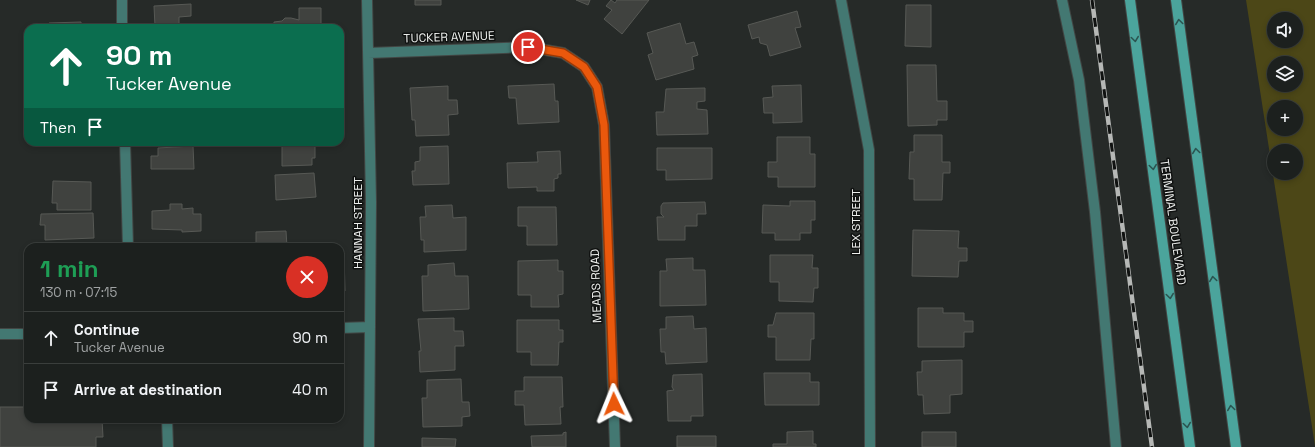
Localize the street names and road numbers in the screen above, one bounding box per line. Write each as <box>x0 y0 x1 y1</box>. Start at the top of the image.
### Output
street label: TUCKER AVENUE <box>403 27 495 47</box>
street label: TERMINAL BOULEVARD <box>1156 158 1190 286</box>
street label: HANNAH STREET <box>350 177 366 269</box>
street label: LEX STREET <box>848 189 864 255</box>
street label: MEADS ROAD <box>587 249 605 323</box>

